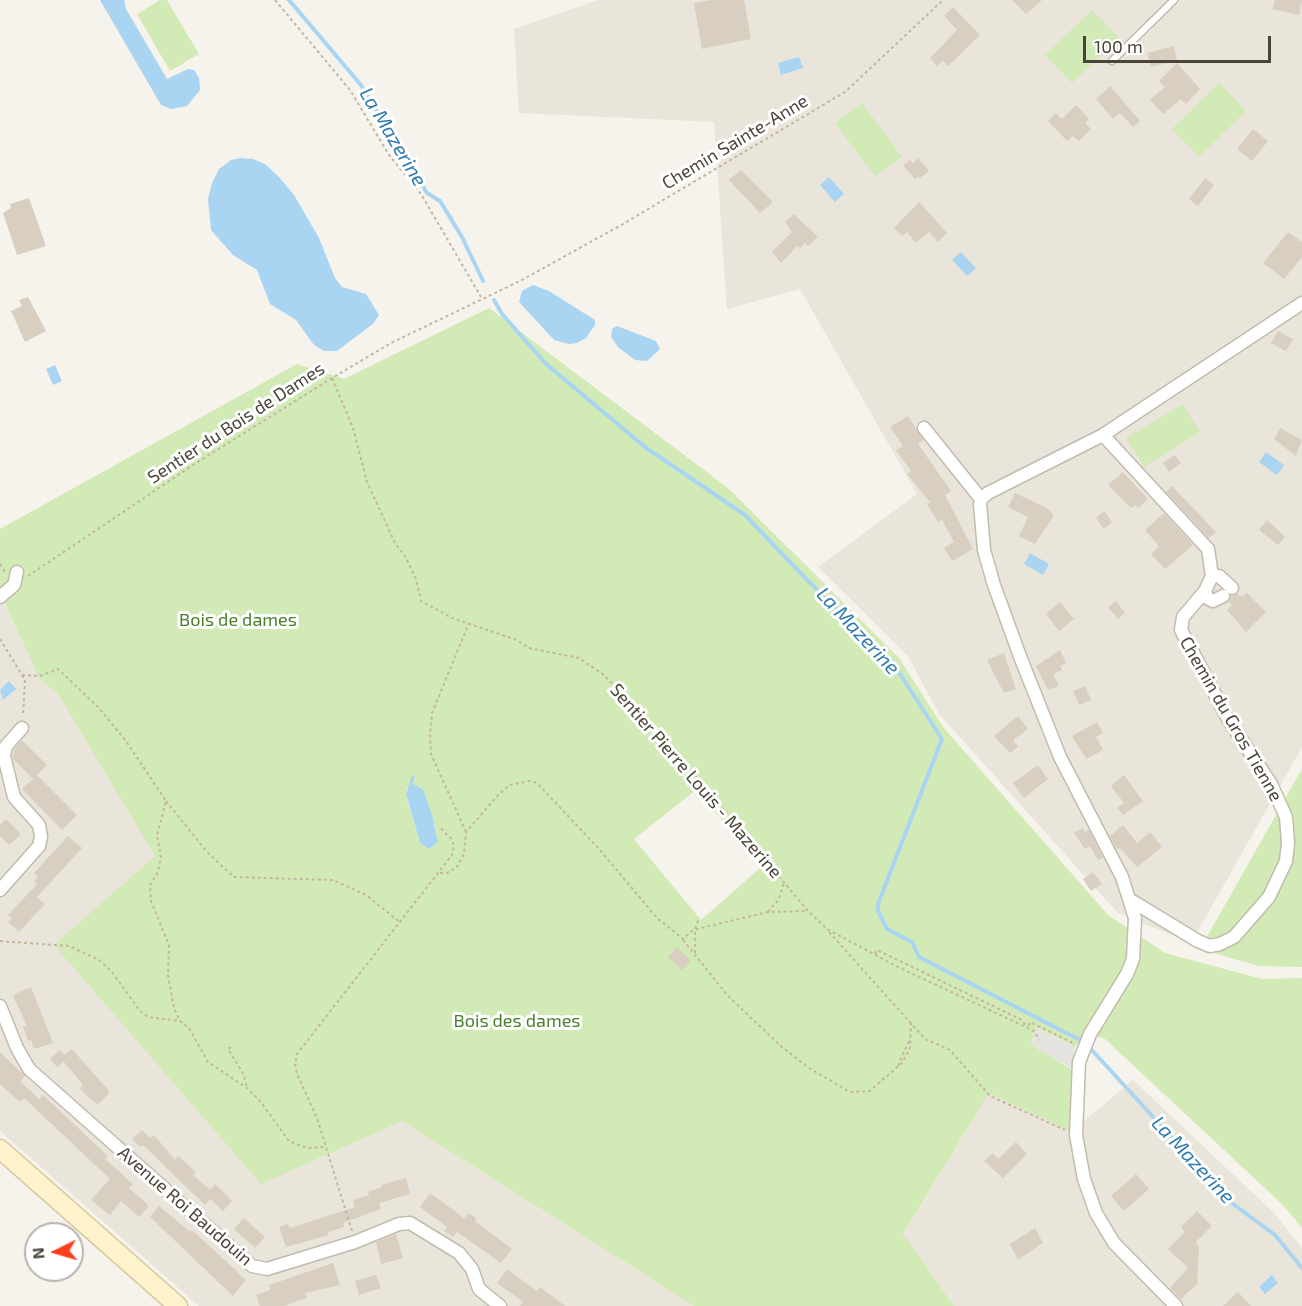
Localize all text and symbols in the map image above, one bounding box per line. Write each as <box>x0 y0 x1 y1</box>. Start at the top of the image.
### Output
scale bar <box>1086 24 1274 62</box>
text: 100 m <box>1094 35 1143 57</box>
water label: La Mazerine <box>354 83 432 191</box>
street label: Chemin Sainte-Anne <box>658 90 812 194</box>
street label: Sentier du Bois de Dames <box>144 358 328 488</box>
water label: La Mazerine <box>811 582 905 680</box>
park label: Bois de dames <box>179 609 297 631</box>
street label: Chemin du Gros Tienne <box>1175 633 1287 805</box>
street label: Sentier Pierre Louis - Mazerine <box>606 679 786 883</box>
park label: Bois des dames <box>454 1010 580 1032</box>
water label: La Mazerine <box>1146 1111 1240 1209</box>
street label: Avenue Roi Baudouin <box>113 1142 257 1270</box>
north arrow <box>24 1222 84 1282</box>
text: N <box>28 1247 48 1260</box>

